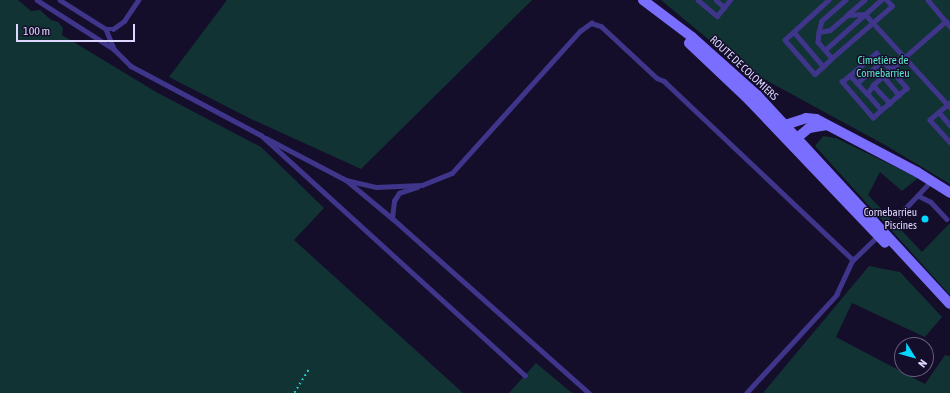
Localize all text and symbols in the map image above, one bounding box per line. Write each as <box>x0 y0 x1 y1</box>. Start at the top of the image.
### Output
scale bar <box>18 16 137 42</box>
text: 100 m <box>23 24 50 38</box>
street label: ROUTE DE COLOMIERS <box>707 33 781 103</box>
park label: Cimetière de Cornebarrieu <box>856 54 910 80</box>
place label: Cornebarrieu Piscines <box>864 206 917 232</box>
marker: Cornebarrieu Piscines <box>920 214 930 224</box>
north arrow <box>894 337 934 377</box>
text: N <box>916 357 930 370</box>

